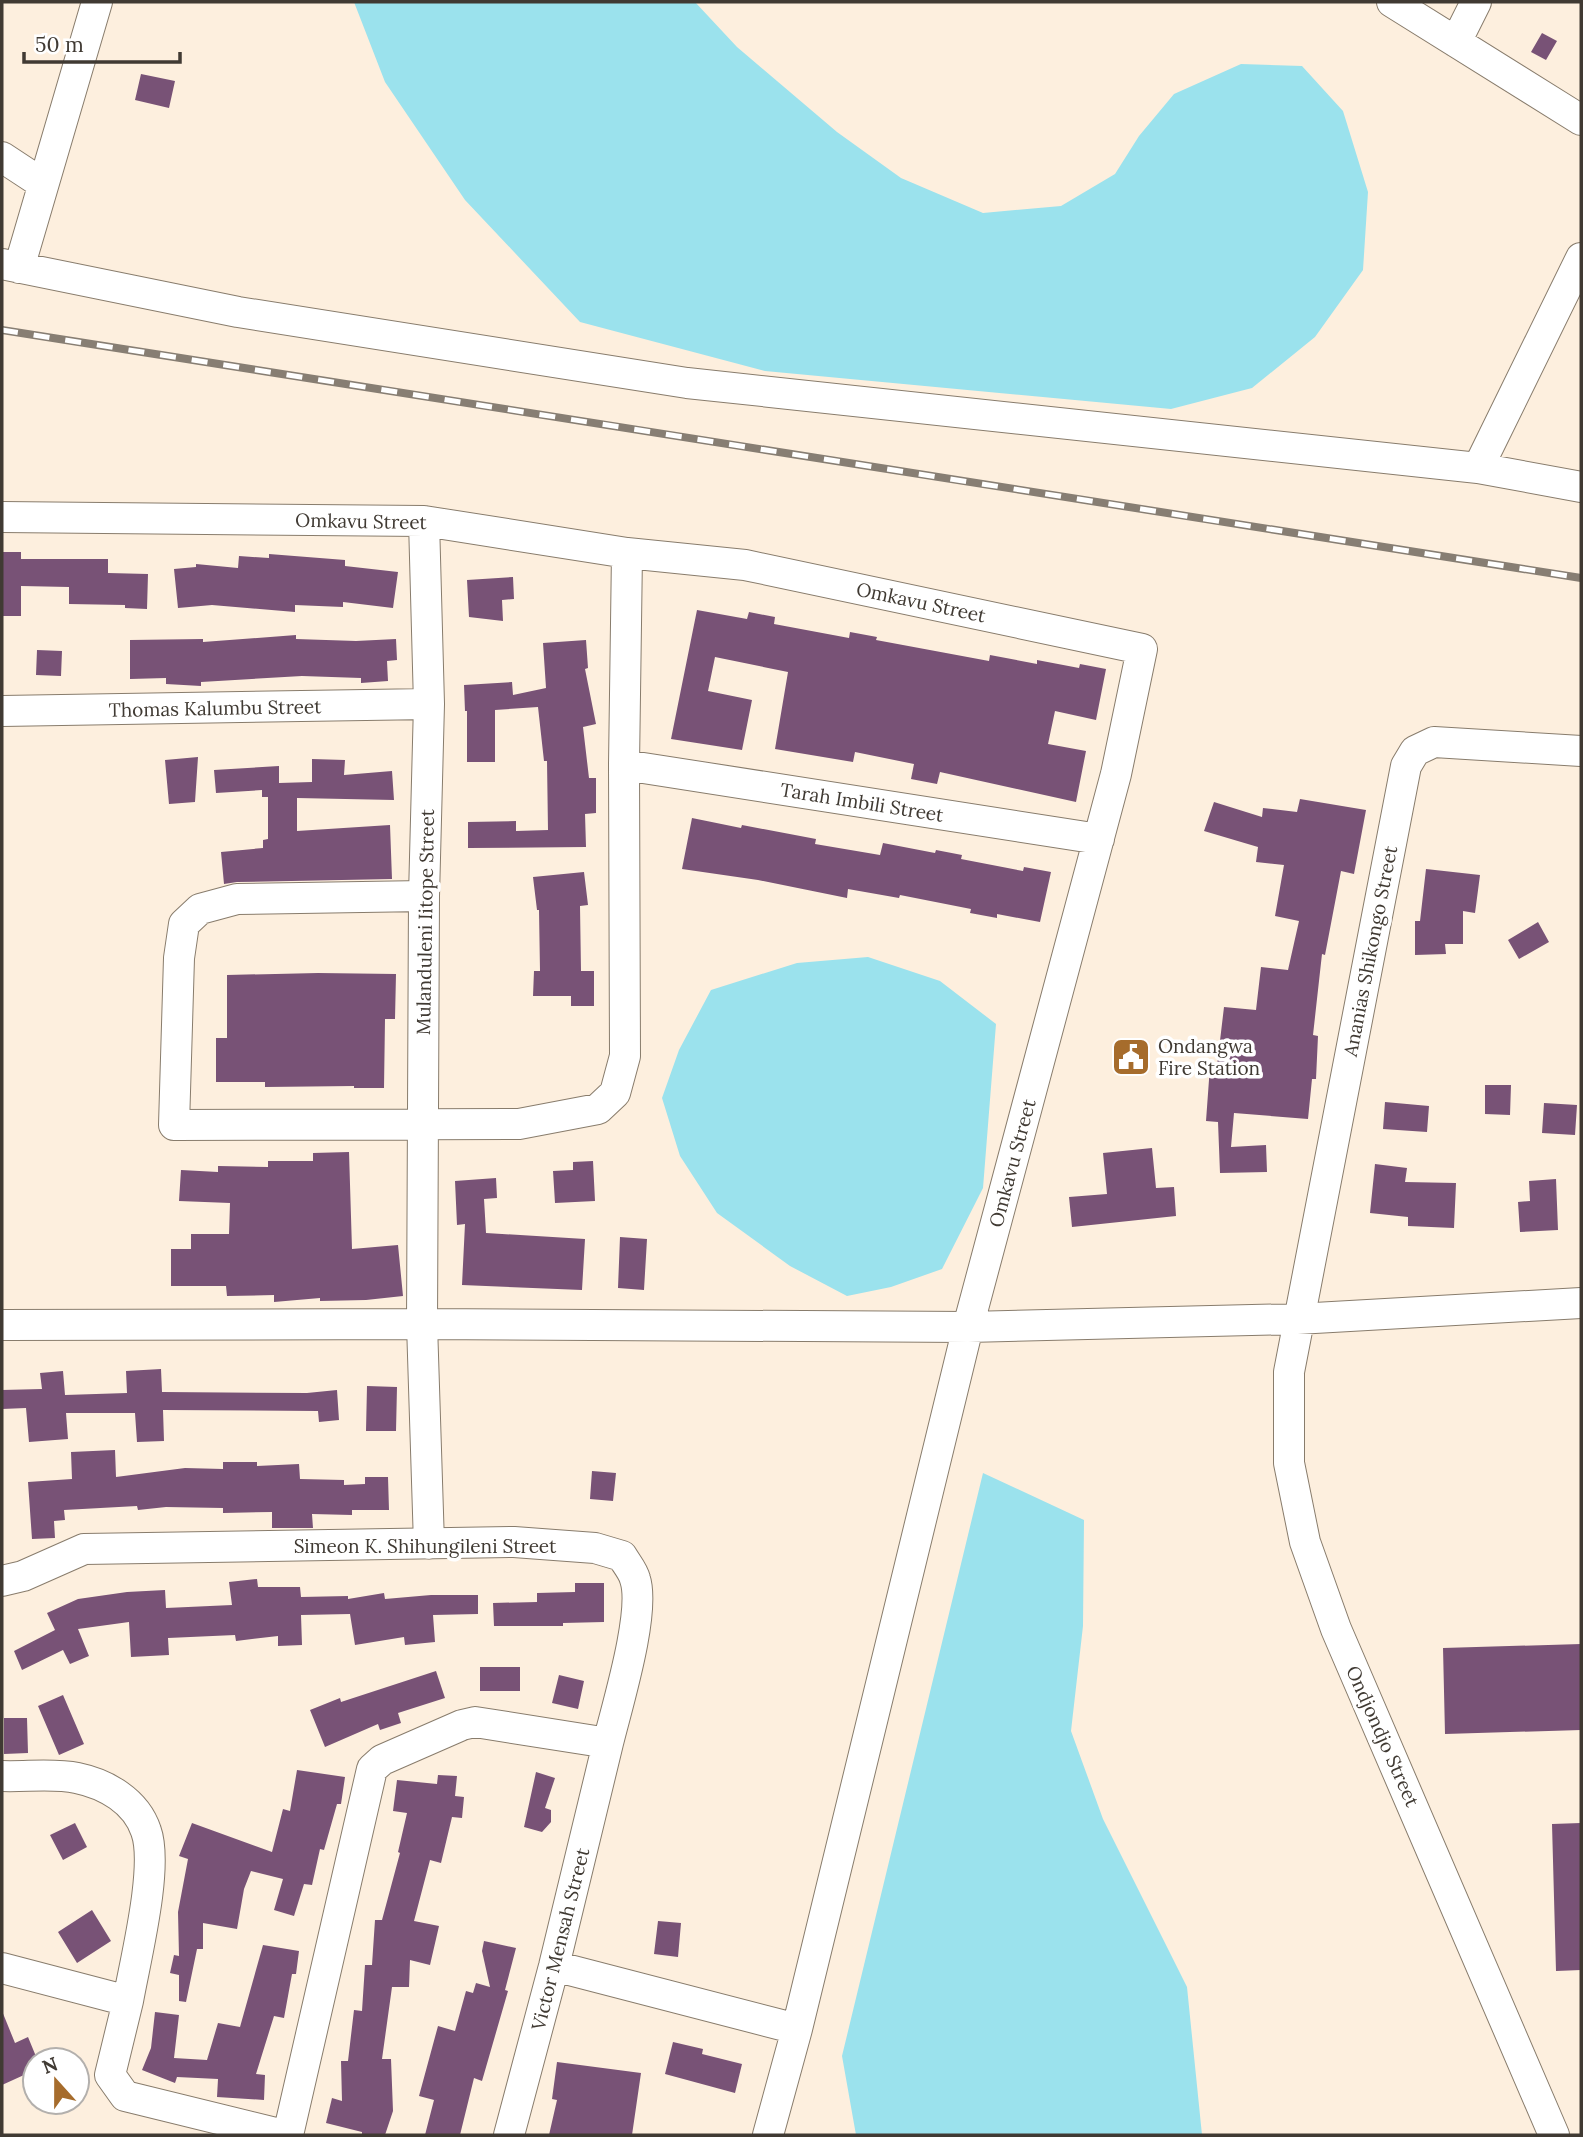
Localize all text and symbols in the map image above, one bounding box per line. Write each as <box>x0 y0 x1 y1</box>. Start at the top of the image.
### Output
scale bar <box>24 21 180 65</box>
text: 50 m <box>35 31 84 58</box>
street label: Omkavu Street <box>295 508 428 534</box>
street label: Omkavu Street <box>854 577 989 628</box>
street label: Thomas Kalumbu Street <box>108 694 322 722</box>
street label: Tarah Imbili Street <box>779 777 946 827</box>
street label: Mulanduleni Iitope Street <box>411 808 439 1035</box>
street label: Ananias Shikongo Street <box>1338 843 1402 1059</box>
place label: Ondangwa Fire Station <box>1158 1034 1260 1080</box>
public building icon: Ondangwa Fire Station <box>1110 1036 1152 1078</box>
street label: Omkavu Street <box>983 1096 1041 1230</box>
street label: Simeon K. Shihungileni Street <box>294 1534 557 1558</box>
street label: Ondjondjo Street <box>1341 1662 1425 1811</box>
street label: Victor Mensah Street <box>525 1845 594 2034</box>
north arrow <box>21 2046 91 2116</box>
text: N <box>39 2051 61 2079</box>

